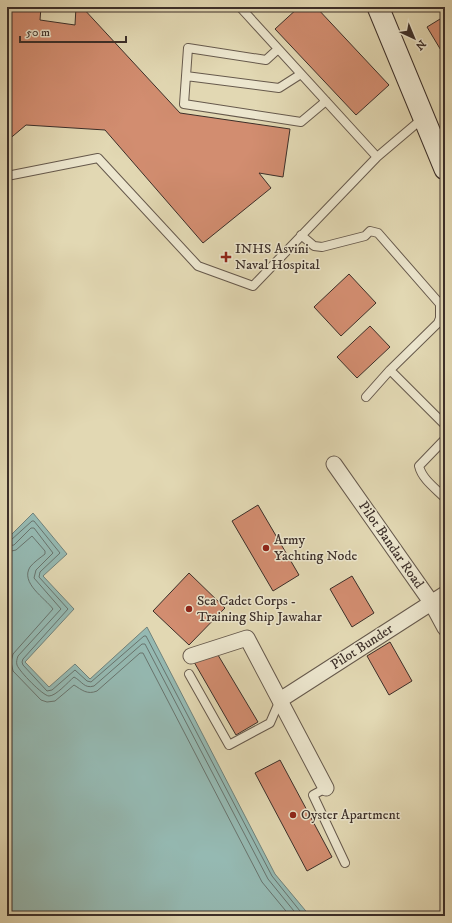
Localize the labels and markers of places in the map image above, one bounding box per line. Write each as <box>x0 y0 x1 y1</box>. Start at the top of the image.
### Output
place label: INHS Asvini Naval Hospital <box>235 240 320 274</box>
marker: INHS Asvini Naval Hospital <box>220 251 232 263</box>
place label: Army Yachting Node <box>274 531 357 565</box>
marker: Army Yachting Node <box>261 543 271 553</box>
place label: Sea Cadet Corps - Training Ship Jawahar <box>197 592 323 626</box>
marker: Sea Cadet Corps - Training Ship Jawahar <box>184 604 194 614</box>
place label: Oyster Apartment <box>301 806 401 824</box>
marker: Oyster Apartment <box>288 810 298 820</box>

